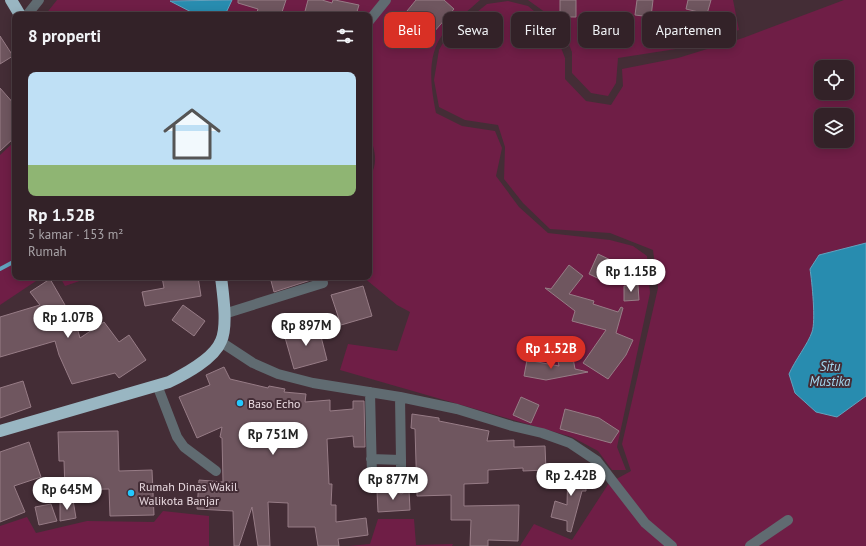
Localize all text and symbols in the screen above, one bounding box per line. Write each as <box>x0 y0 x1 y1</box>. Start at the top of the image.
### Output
chip: Beli <box>384 12 435 48</box>
chip: Sewa <box>443 12 503 48</box>
chip: Filter <box>511 12 570 48</box>
chip: Baru <box>578 12 634 48</box>
chip: Apartemen <box>642 12 736 48</box>
text: 8 properti <box>28 25 101 47</box>
icon: filters <box>334 25 356 47</box>
map controls <box>814 60 854 148</box>
button: locate <box>814 60 854 100</box>
icon: home <box>156 98 228 170</box>
button: layers <box>814 108 854 148</box>
text: Rp 1.52B <box>28 204 95 226</box>
text: 5 kamar · 153 m² <box>28 226 123 243</box>
text: Rumah <box>28 243 67 260</box>
pin: Rp 1.15B <box>590 259 672 293</box>
text: Rp 1.15B <box>605 263 657 280</box>
pin: Rp 1.07B <box>27 305 109 339</box>
text: Rp 1.07B <box>42 309 94 326</box>
pin: Rp 897M <box>269 313 343 347</box>
text: Rp 897M <box>281 317 331 334</box>
pin: Rp 1.52B <box>510 336 592 370</box>
text: Rp 1.52B <box>525 340 577 357</box>
water label: Situ Mustika <box>810 358 851 390</box>
place label: Baso Echo <box>248 396 301 411</box>
marker: Baso Echo <box>235 398 245 408</box>
pin: Rp 751M <box>236 422 310 456</box>
text: Rp 751M <box>248 426 298 443</box>
pin: Rp 2.42B <box>530 463 612 497</box>
pin: Rp 877M <box>356 467 430 501</box>
text: Rp 2.42B <box>545 467 597 484</box>
text: Rp 877M <box>368 471 418 488</box>
pin: Rp 645M <box>30 477 104 511</box>
place label: Rumah Dinas Wakil Walikota Banjar <box>139 479 238 508</box>
text: Rp 645M <box>42 481 92 498</box>
marker: Rumah Dinas Wakil Walikota Banjar <box>126 488 136 498</box>

